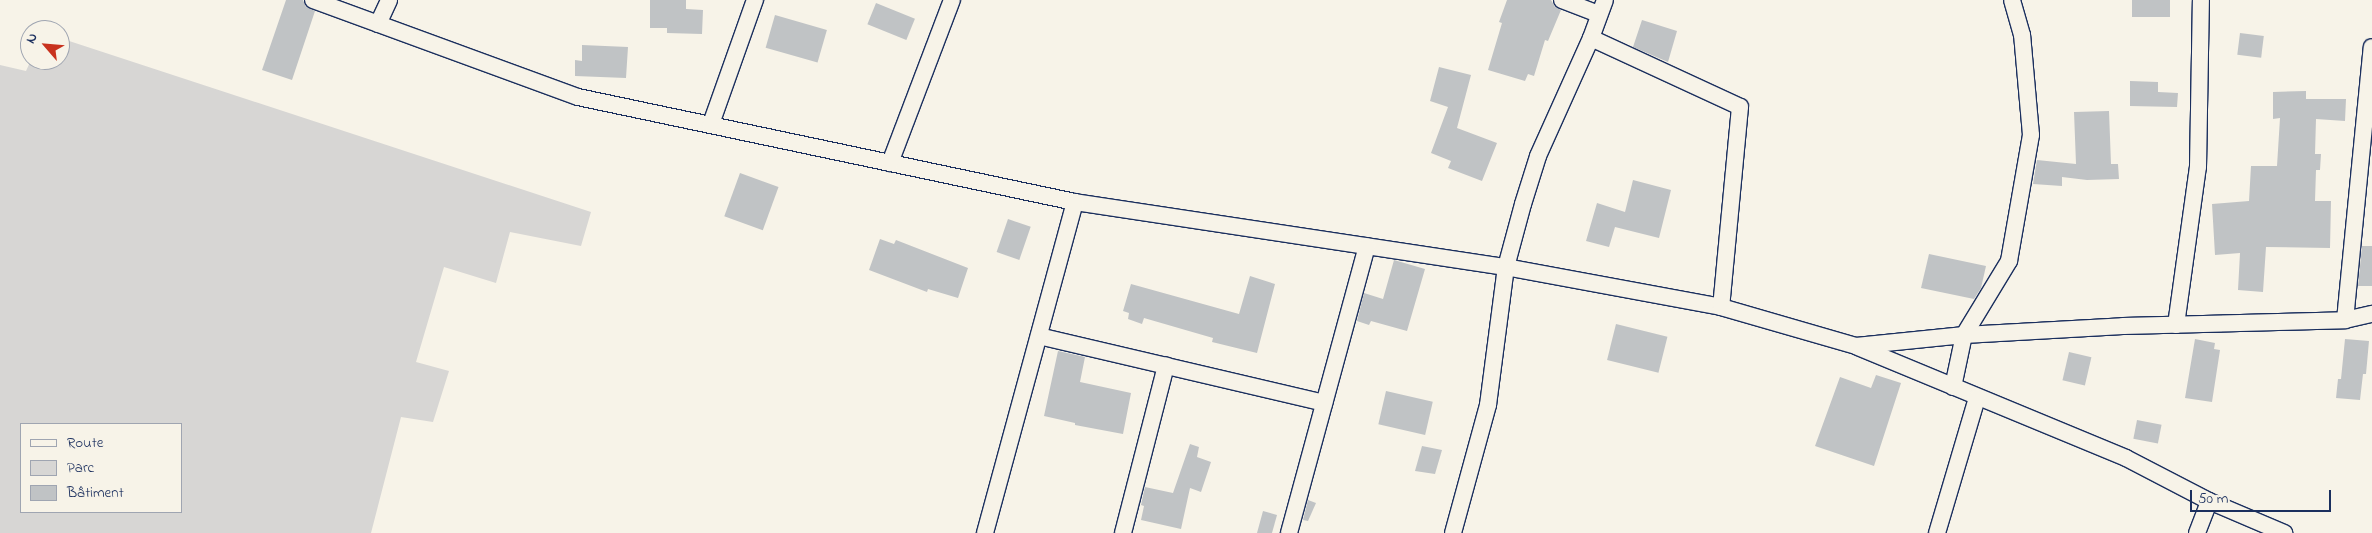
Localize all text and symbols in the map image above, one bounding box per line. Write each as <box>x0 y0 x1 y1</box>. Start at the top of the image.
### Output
north arrow <box>20 20 70 70</box>
text: N <box>21 29 44 47</box>
legend <box>20 423 182 513</box>
text: Route <box>67 432 103 454</box>
text: Parc <box>67 457 94 479</box>
scale bar <box>2192 480 2333 512</box>
text: Bâtiment <box>67 482 124 504</box>
text: 50 m <box>2198 488 2228 510</box>

